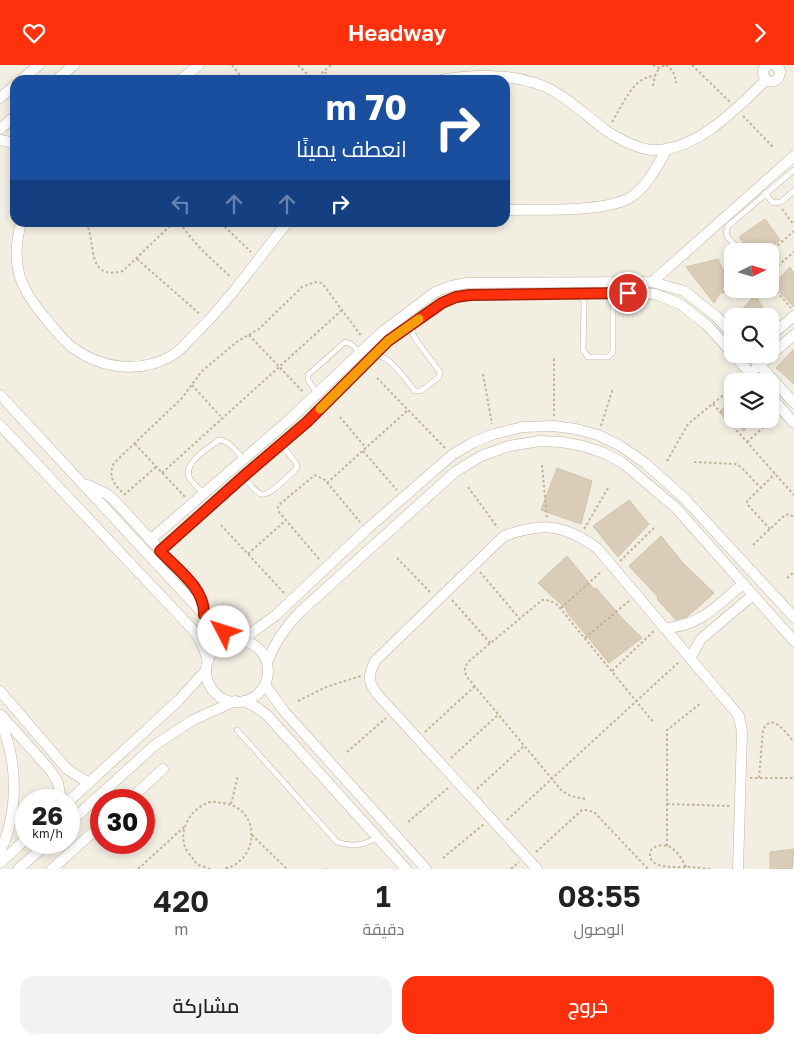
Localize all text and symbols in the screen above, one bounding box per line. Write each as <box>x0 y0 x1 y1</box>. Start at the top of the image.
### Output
icon: heart <box>20 19 48 47</box>
text: Headway <box>348 19 446 46</box>
icon: forward <box>746 19 774 47</box>
text: 70 m <box>326 86 407 128</box>
icon: right <box>425 95 490 160</box>
text: انعطف يمينًا <box>296 135 407 162</box>
icon: left <box>167 190 195 218</box>
icon: ahead <box>220 190 248 218</box>
icon: ahead <box>273 190 301 218</box>
icon: right <box>326 190 354 218</box>
north arrow <box>724 243 779 297</box>
map controls <box>724 243 779 428</box>
pin <box>607 272 649 314</box>
icon: arrive <box>614 279 642 307</box>
button: search <box>724 308 779 363</box>
button: layers <box>724 373 779 428</box>
position arrow <box>197 605 249 657</box>
speed limit sign: 30 <box>90 789 155 854</box>
text: 26 <box>32 800 63 831</box>
text: km/h <box>32 826 63 841</box>
text: 1 <box>376 878 391 914</box>
text: 08:55 <box>557 878 641 914</box>
text: 420 <box>153 883 209 919</box>
text: m <box>174 919 188 939</box>
text: دقيقة <box>363 919 404 939</box>
text: الوصول <box>574 919 625 939</box>
button: مشاركة <box>20 976 392 1034</box>
button: خروج <box>402 976 774 1034</box>

